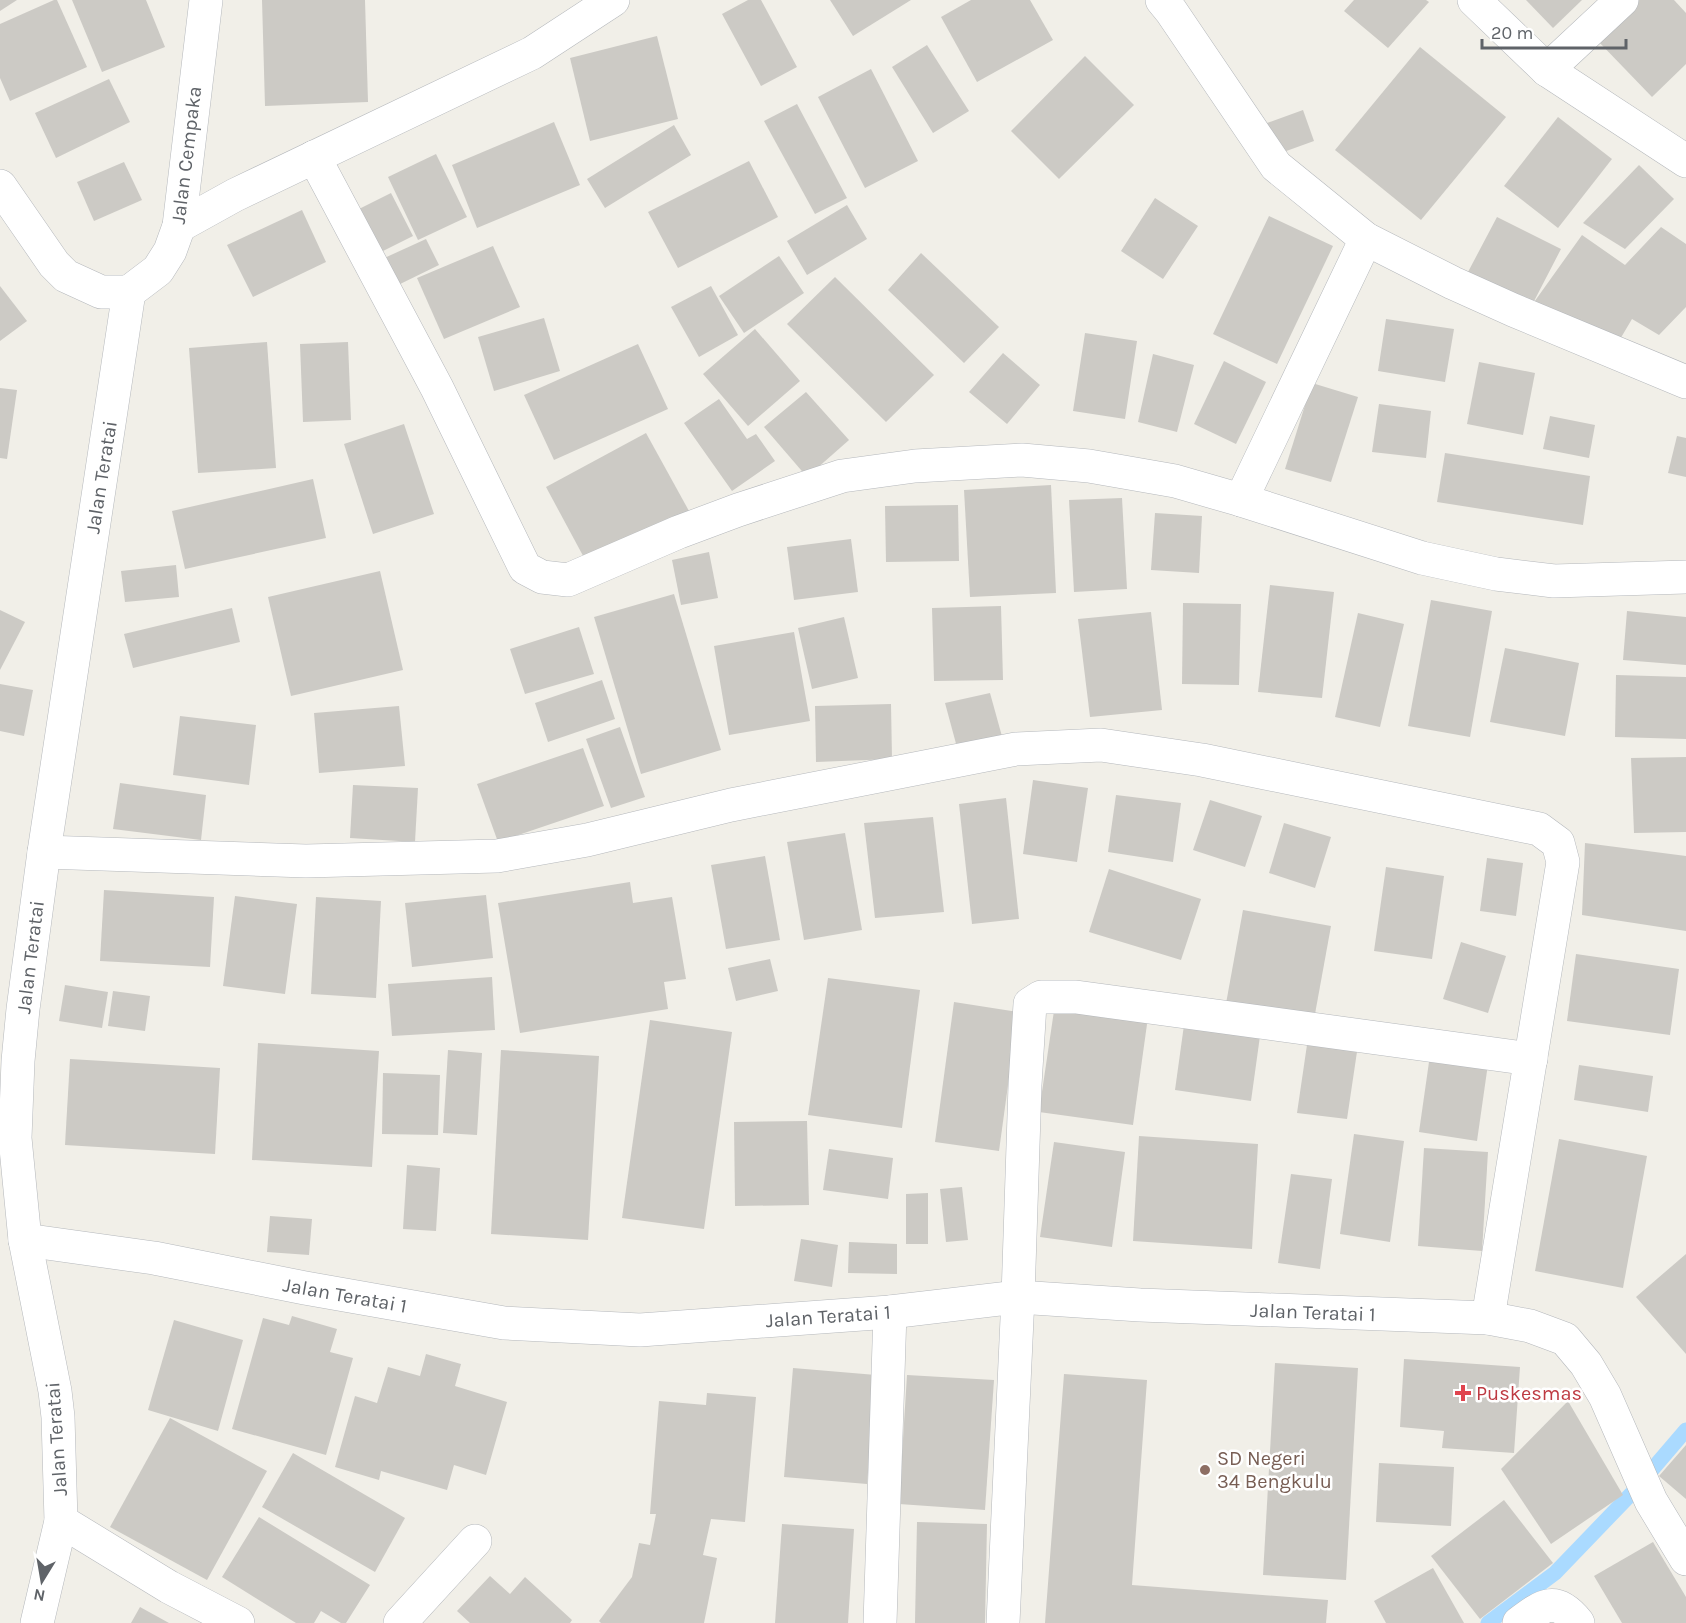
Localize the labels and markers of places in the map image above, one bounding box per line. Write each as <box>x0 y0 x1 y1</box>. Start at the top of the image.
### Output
place label: Puskesmas <box>1476 1382 1582 1405</box>
marker: Puskesmas <box>1454 1384 1472 1402</box>
place label: SD Negeri 34 Bengkulu <box>1217 1447 1332 1493</box>
marker: SD Negeri 34 Bengkulu <box>1198 1463 1212 1477</box>

